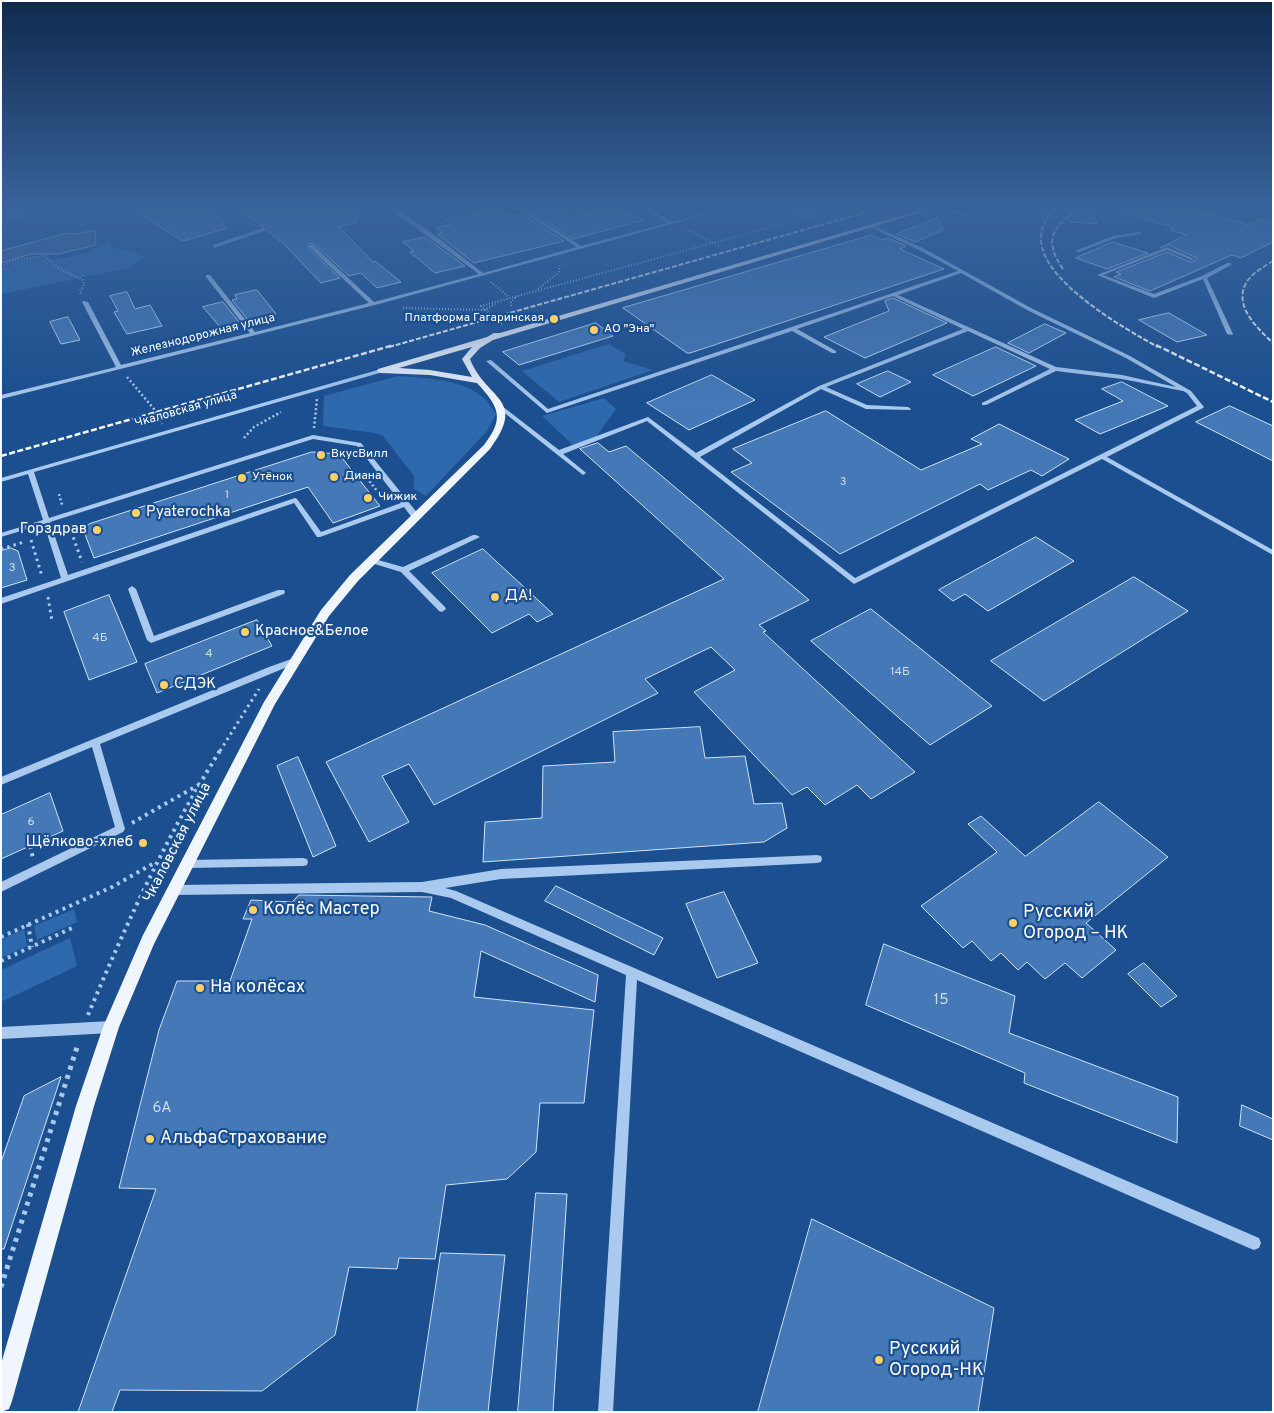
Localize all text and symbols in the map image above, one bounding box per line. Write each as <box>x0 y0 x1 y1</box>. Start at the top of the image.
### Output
street label: Железнодорожная улица <box>130 311 276 361</box>
place label: Платформа Гагаринская <box>404 312 544 326</box>
marker: Платформа Гагаринская <box>548 313 560 325</box>
place label: АО "Эна" <box>604 323 654 337</box>
marker: АО "Эна" <box>588 324 600 336</box>
street label: Чкаловская улица <box>133 389 239 431</box>
place label: ВкусВилл <box>331 448 388 462</box>
marker: ВкусВилл <box>315 449 327 461</box>
place label: Диана <box>344 470 381 484</box>
place label: Утёнок <box>252 471 293 485</box>
marker: Диана <box>328 471 340 483</box>
marker: Утёнок <box>236 472 248 484</box>
house number: 3 <box>840 476 846 490</box>
house number: 1 <box>225 489 229 503</box>
place label: Чижик <box>378 491 417 505</box>
marker: Чижик <box>362 492 374 504</box>
place label: Pyaterochka <box>146 504 230 522</box>
marker: Pyaterochka <box>130 507 142 519</box>
place label: Горздрав <box>20 521 87 539</box>
marker: Горздрав <box>91 524 103 536</box>
house number: 3 <box>8 562 16 576</box>
place label: ДА! <box>505 588 532 606</box>
marker: ДА! <box>489 591 501 603</box>
place label: Красное&Белое <box>255 623 369 641</box>
marker: Красное&Белое <box>239 626 251 638</box>
house number: 4Б <box>92 632 108 646</box>
house number: 4 <box>205 648 213 662</box>
house number: 14Б <box>890 666 910 680</box>
place label: СДЭК <box>174 676 216 694</box>
marker: СДЭК <box>158 679 170 691</box>
street label: Чкаловская улица <box>140 780 216 906</box>
house number: 6 <box>27 816 35 830</box>
place label: Щёлково-хлеб <box>26 834 133 852</box>
marker: Щёлково-хлеб <box>137 837 149 849</box>
place label: Колёс Мастер <box>263 899 380 921</box>
place label: Русский Огород – НК <box>1023 902 1128 944</box>
marker: Колёс Мастер <box>247 904 259 916</box>
marker: Русский Огород – НК <box>1007 917 1019 929</box>
place label: На колёсах <box>210 977 305 999</box>
marker: На колёсах <box>194 982 206 994</box>
house number: 15 <box>934 992 948 1010</box>
house number: 6А <box>153 1100 171 1118</box>
place label: АльфаСтрахование <box>160 1128 327 1150</box>
marker: АльфаСтрахование <box>144 1133 156 1145</box>
place label: Русский Огород-НК <box>889 1339 984 1382</box>
marker: Русский Огород-НК <box>873 1354 885 1366</box>

